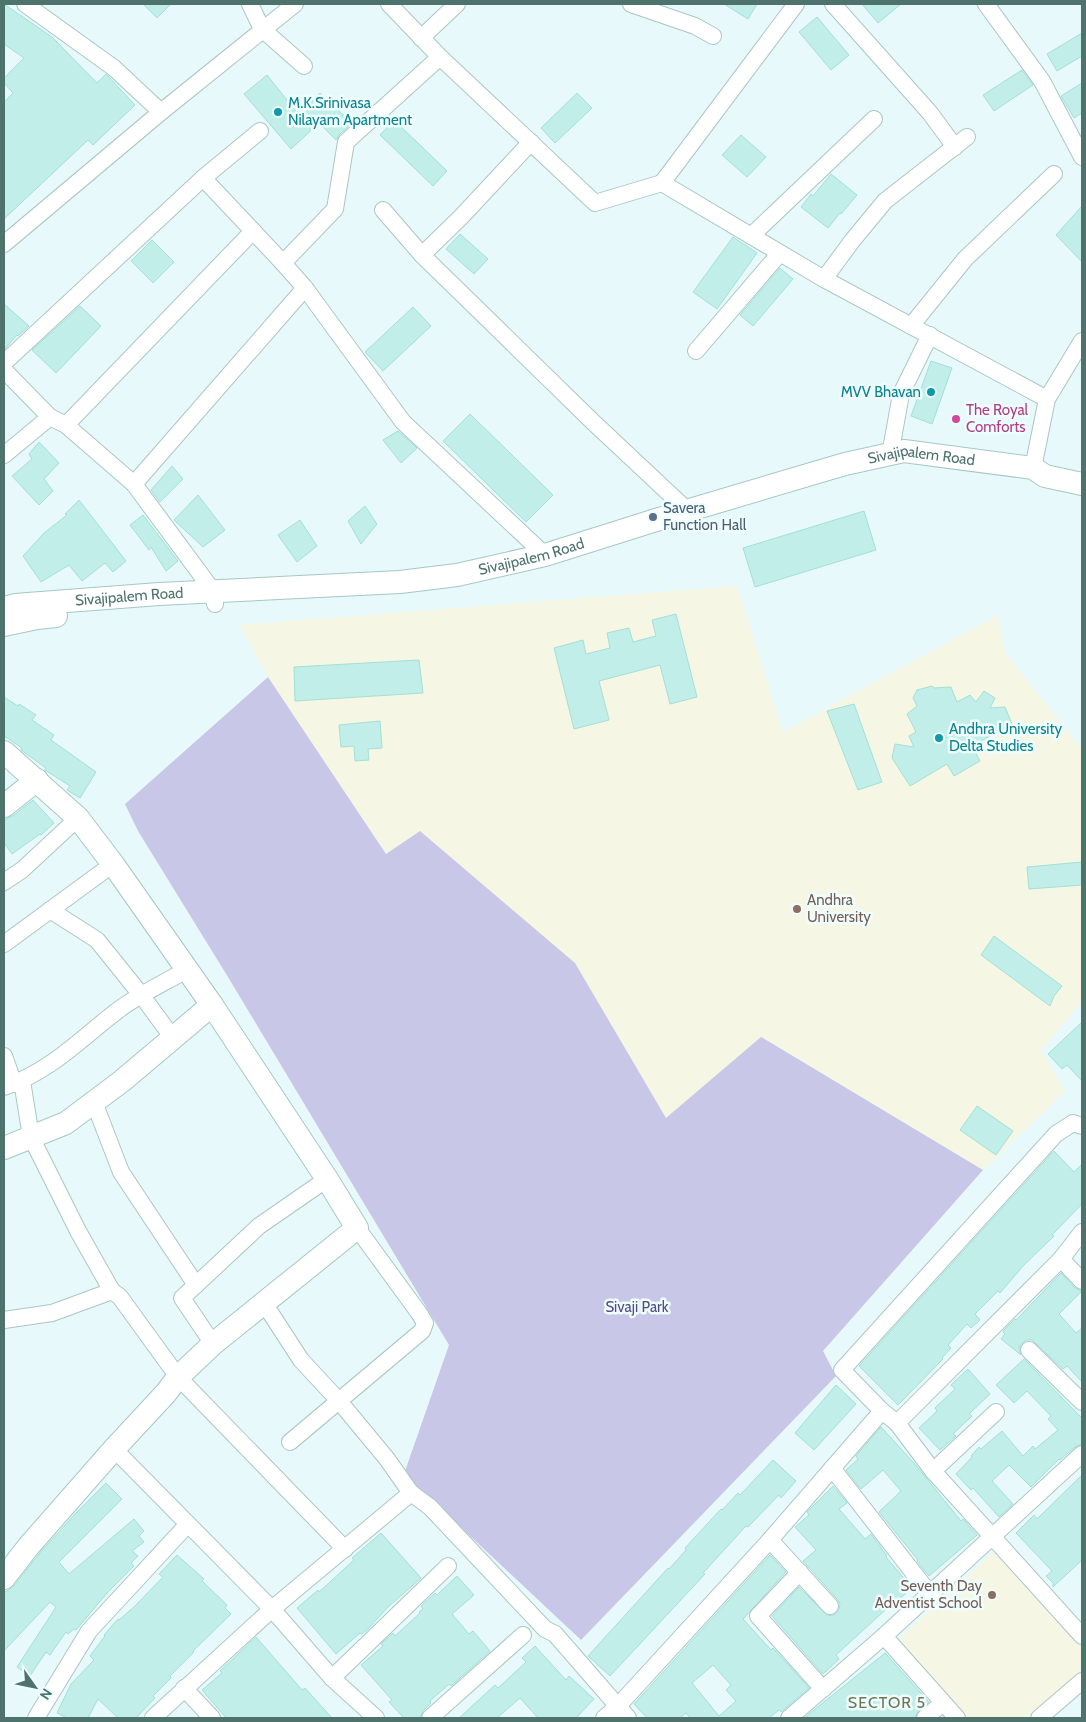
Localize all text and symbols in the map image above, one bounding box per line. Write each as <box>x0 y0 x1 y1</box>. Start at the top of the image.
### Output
place label: M.K.Srinivasa Nilayam Apartment <box>288 94 412 129</box>
marker: M.K.Srinivasa Nilayam Apartment <box>272 106 284 118</box>
place label: MVV Bhavan <box>841 383 921 401</box>
marker: MVV Bhavan <box>925 386 937 398</box>
place label: The Royal Comforts <box>966 401 1029 436</box>
marker: The Royal Comforts <box>950 413 962 425</box>
street label: Sivajipalem Road <box>866 441 976 469</box>
place label: Savera Function Hall <box>663 499 747 534</box>
marker: Savera Function Hall <box>647 511 659 523</box>
street label: Sivajipalem Road <box>477 534 586 579</box>
street label: Sivajipalem Road <box>74 584 184 609</box>
place label: Andhra University Delta Studies <box>949 720 1063 755</box>
marker: Andhra University Delta Studies <box>933 732 945 744</box>
place label: Andhra University <box>807 891 871 926</box>
marker: Andhra University <box>791 903 803 915</box>
park label: Sivaji Park <box>605 1298 669 1316</box>
place label: Seventh Day Adventist School <box>875 1577 982 1612</box>
marker: Seventh Day Adventist School <box>986 1589 998 1601</box>
north arrow <box>10 1662 60 1712</box>
text: N <box>36 1685 56 1703</box>
district label: SECTOR 5 <box>848 1693 926 1712</box>

